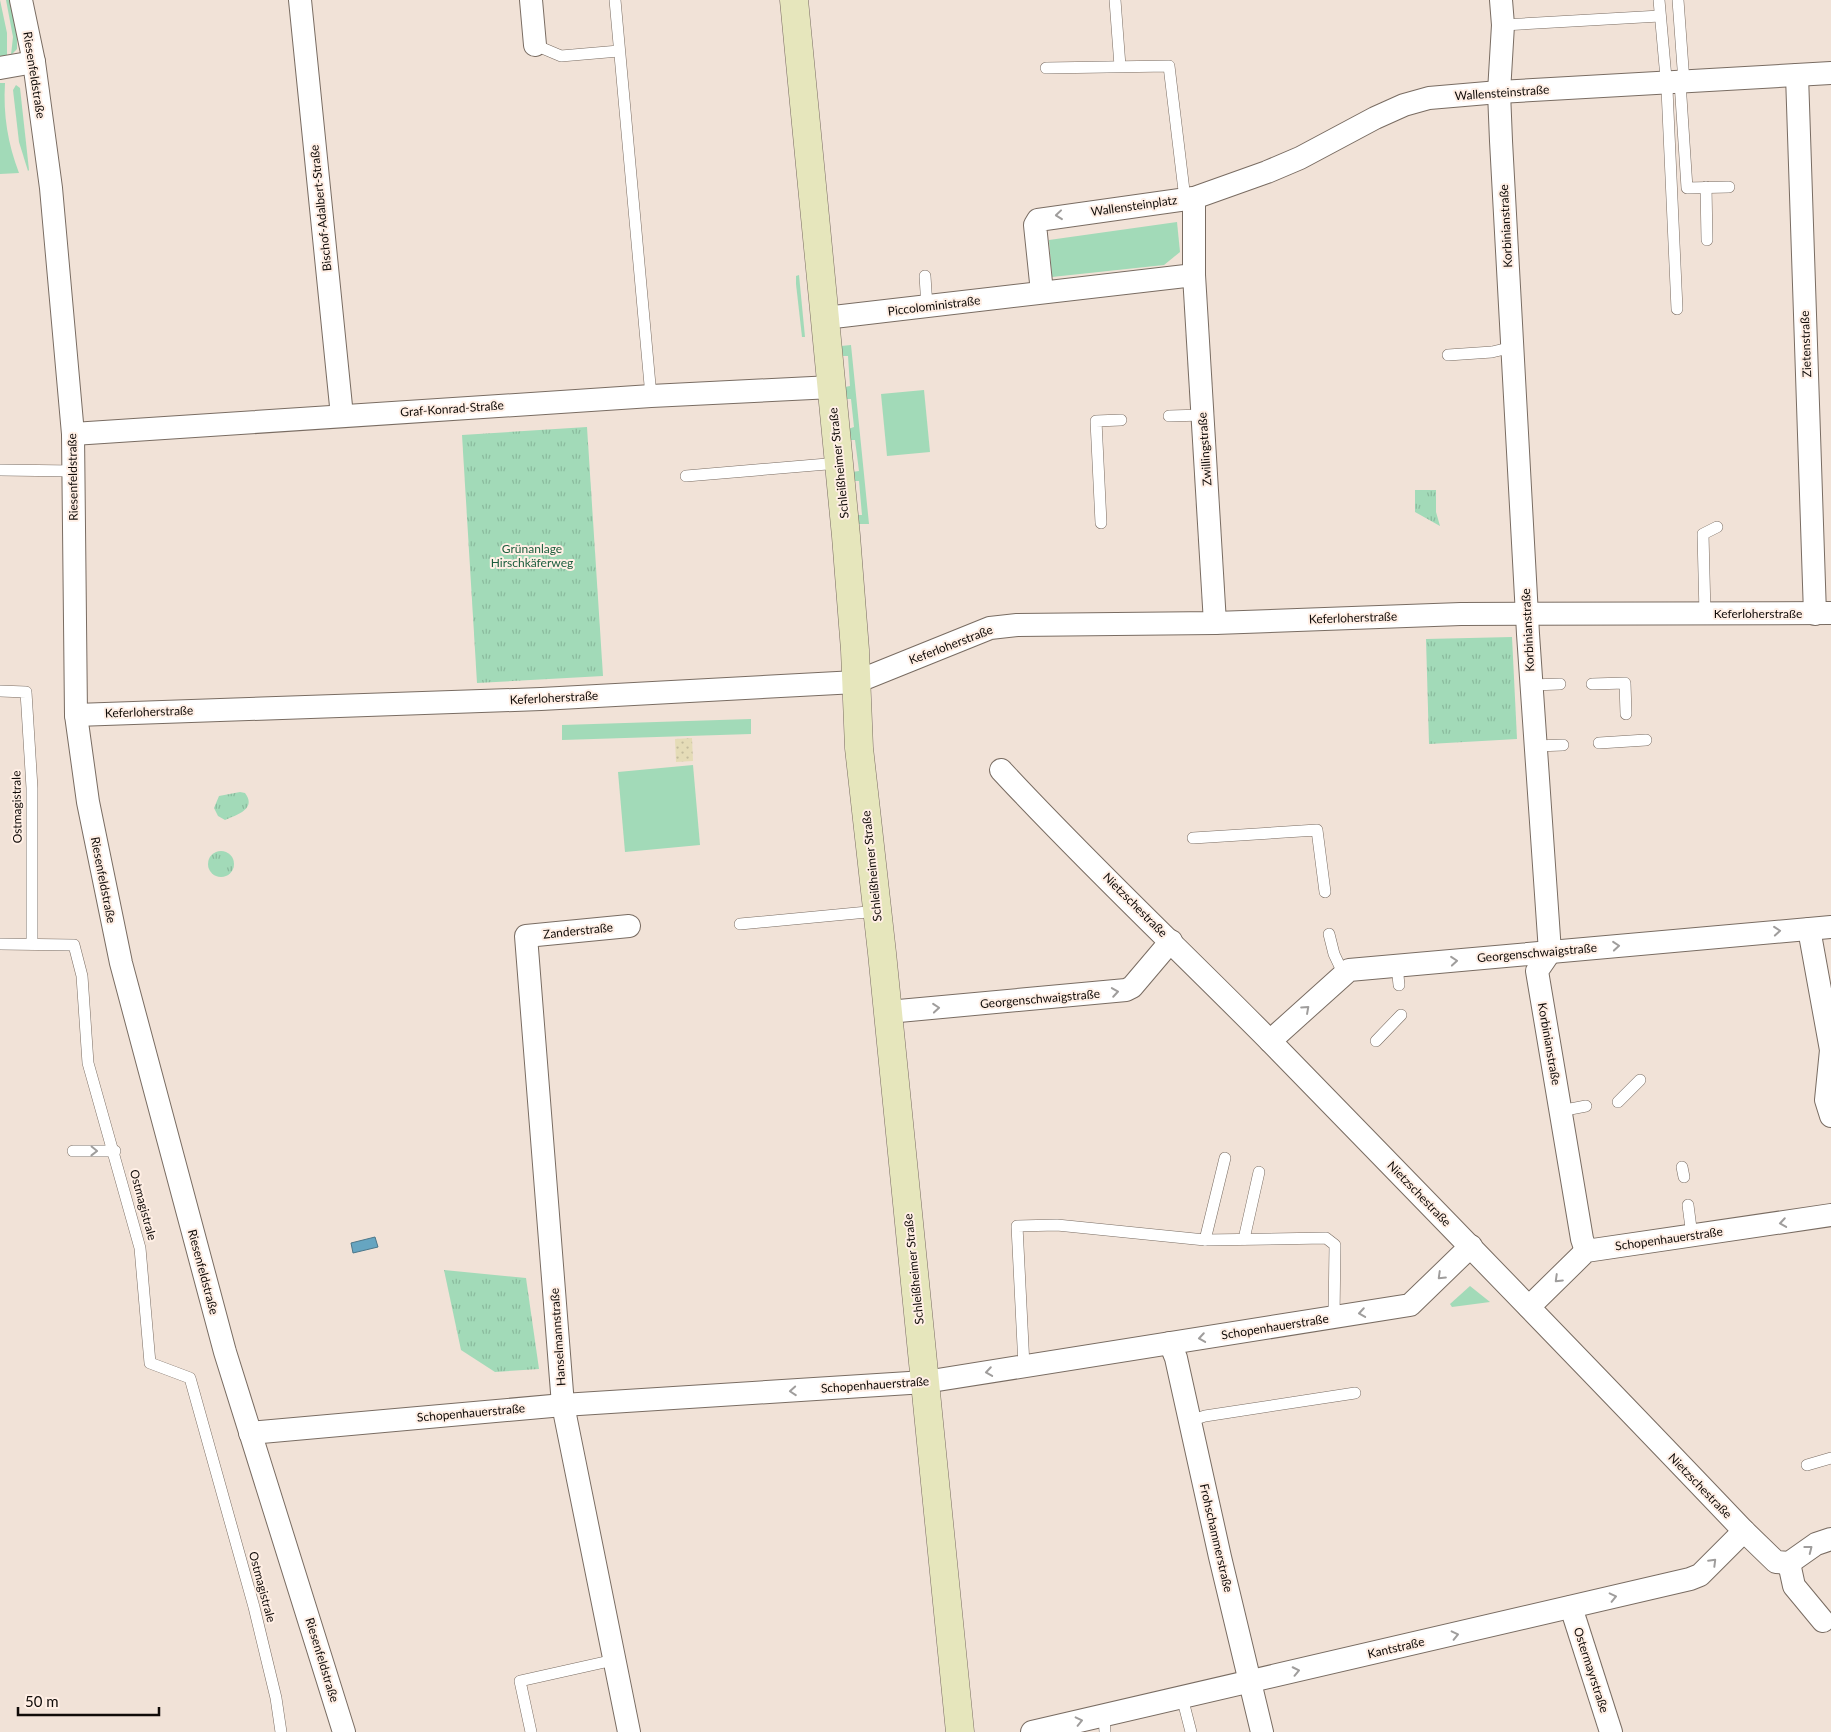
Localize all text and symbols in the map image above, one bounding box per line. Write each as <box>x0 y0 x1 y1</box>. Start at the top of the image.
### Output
street label: Riesenfeldstraße <box>20 30 49 119</box>
street label: Wallensteinstraße <box>1454 82 1550 103</box>
street label: Bischof-Adalbert-Straße <box>306 144 335 272</box>
street label: Korbinianstraße <box>1496 184 1515 268</box>
street label: Wallensteinplatz <box>1090 192 1179 219</box>
one-way arrow <box>1054 210 1062 221</box>
street label: Piccoloministraße <box>887 292 981 319</box>
street label: Zietenstraße <box>1797 310 1814 378</box>
street label: Graf-Konrad-Straße <box>400 397 504 420</box>
street label: Schleißheimer Straße <box>825 407 852 519</box>
street label: Zwillingstraße <box>1194 412 1215 486</box>
street label: Riesenfeldstraße <box>64 433 81 521</box>
park label: Grünanlage Hirschkäferweg <box>491 541 573 570</box>
street label: Korbinianstraße <box>1518 588 1537 672</box>
street label: Keferloherstraße <box>1714 606 1802 621</box>
street label: Keferloherstraße <box>1308 608 1397 627</box>
street label: Keferloherstraße <box>907 622 995 667</box>
street label: Keferloherstraße <box>509 688 599 707</box>
street label: Keferloherstraße <box>104 702 193 721</box>
street label: Ostmagistrale <box>8 770 25 844</box>
street label: Schleißheimer Straße <box>858 810 885 922</box>
street label: Riesenfeldstraße <box>88 835 119 924</box>
street label: Nietzschestraße <box>1100 869 1171 940</box>
street label: Zanderstraße <box>542 919 614 942</box>
one-way arrow <box>1774 926 1782 937</box>
street label: Georgenschwaigstraße <box>1476 940 1598 965</box>
one-way arrow <box>1612 941 1620 952</box>
one-way arrow <box>1450 956 1458 967</box>
street label: Georgenschwaigstraße <box>979 986 1101 1011</box>
one-way arrow <box>1111 987 1120 997</box>
street label: Korbinianstraße <box>1535 1001 1564 1086</box>
one-way arrow <box>932 1003 940 1014</box>
one-way arrow <box>1301 1006 1310 1015</box>
one-way arrow <box>90 1146 98 1156</box>
street label: Nietzschestraße <box>1384 1158 1454 1229</box>
street label: Ostmagistrale <box>127 1168 160 1242</box>
street label: Schleißheimer Straße <box>900 1213 927 1325</box>
one-way arrow <box>1778 1217 1787 1227</box>
street label: Schopenhauerstraße <box>1614 1224 1724 1253</box>
street label: Riesenfeldstraße <box>185 1228 222 1316</box>
one-way arrow <box>1437 1270 1446 1279</box>
one-way arrow <box>1554 1273 1563 1282</box>
street label: Hanselmannstraße <box>547 1287 568 1387</box>
one-way arrow <box>1358 1307 1366 1318</box>
street label: Schopenhauerstraße <box>1220 1311 1330 1342</box>
one-way arrow <box>1197 1333 1206 1343</box>
one-way arrow <box>985 1366 993 1377</box>
street label: Schopenhauerstraße <box>820 1373 930 1396</box>
one-way arrow <box>789 1385 797 1396</box>
street label: Schopenhauerstraße <box>416 1400 526 1425</box>
street label: Nietzschestraße <box>1665 1450 1735 1521</box>
street label: Frohschammerstraße <box>1197 1482 1236 1594</box>
one-way arrow <box>1803 1547 1812 1555</box>
street label: Ostmagistrale <box>246 1550 279 1624</box>
one-way arrow <box>1707 1559 1716 1568</box>
one-way arrow <box>1608 1592 1617 1603</box>
street label: Riesenfeldstraße <box>302 1616 342 1704</box>
street label: Ostermayrstraße <box>1571 1625 1612 1714</box>
one-way arrow <box>1450 1630 1459 1641</box>
street label: Kantstraße <box>1366 1634 1426 1661</box>
one-way arrow <box>1292 1666 1301 1677</box>
scale bar <box>18 1684 159 1716</box>
text: 50 m <box>25 1692 59 1710</box>
one-way arrow <box>1075 1716 1084 1727</box>

